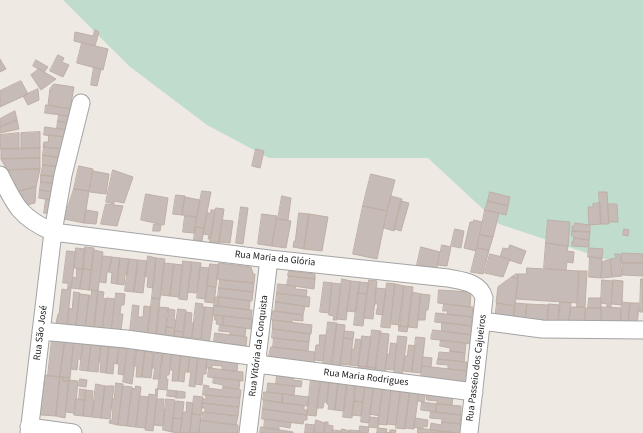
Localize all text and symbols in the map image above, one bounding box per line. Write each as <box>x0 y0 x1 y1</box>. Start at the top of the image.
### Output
street label: Rua Maria da Glória <box>234 249 316 269</box>
street label: Rua Vitória da Conquista <box>247 295 271 397</box>
street label: Rua São José <box>32 305 50 361</box>
street label: Rua Passeio dos Cajueiros <box>464 314 490 422</box>
street label: Rua Maria Rodrigues <box>323 367 409 389</box>

